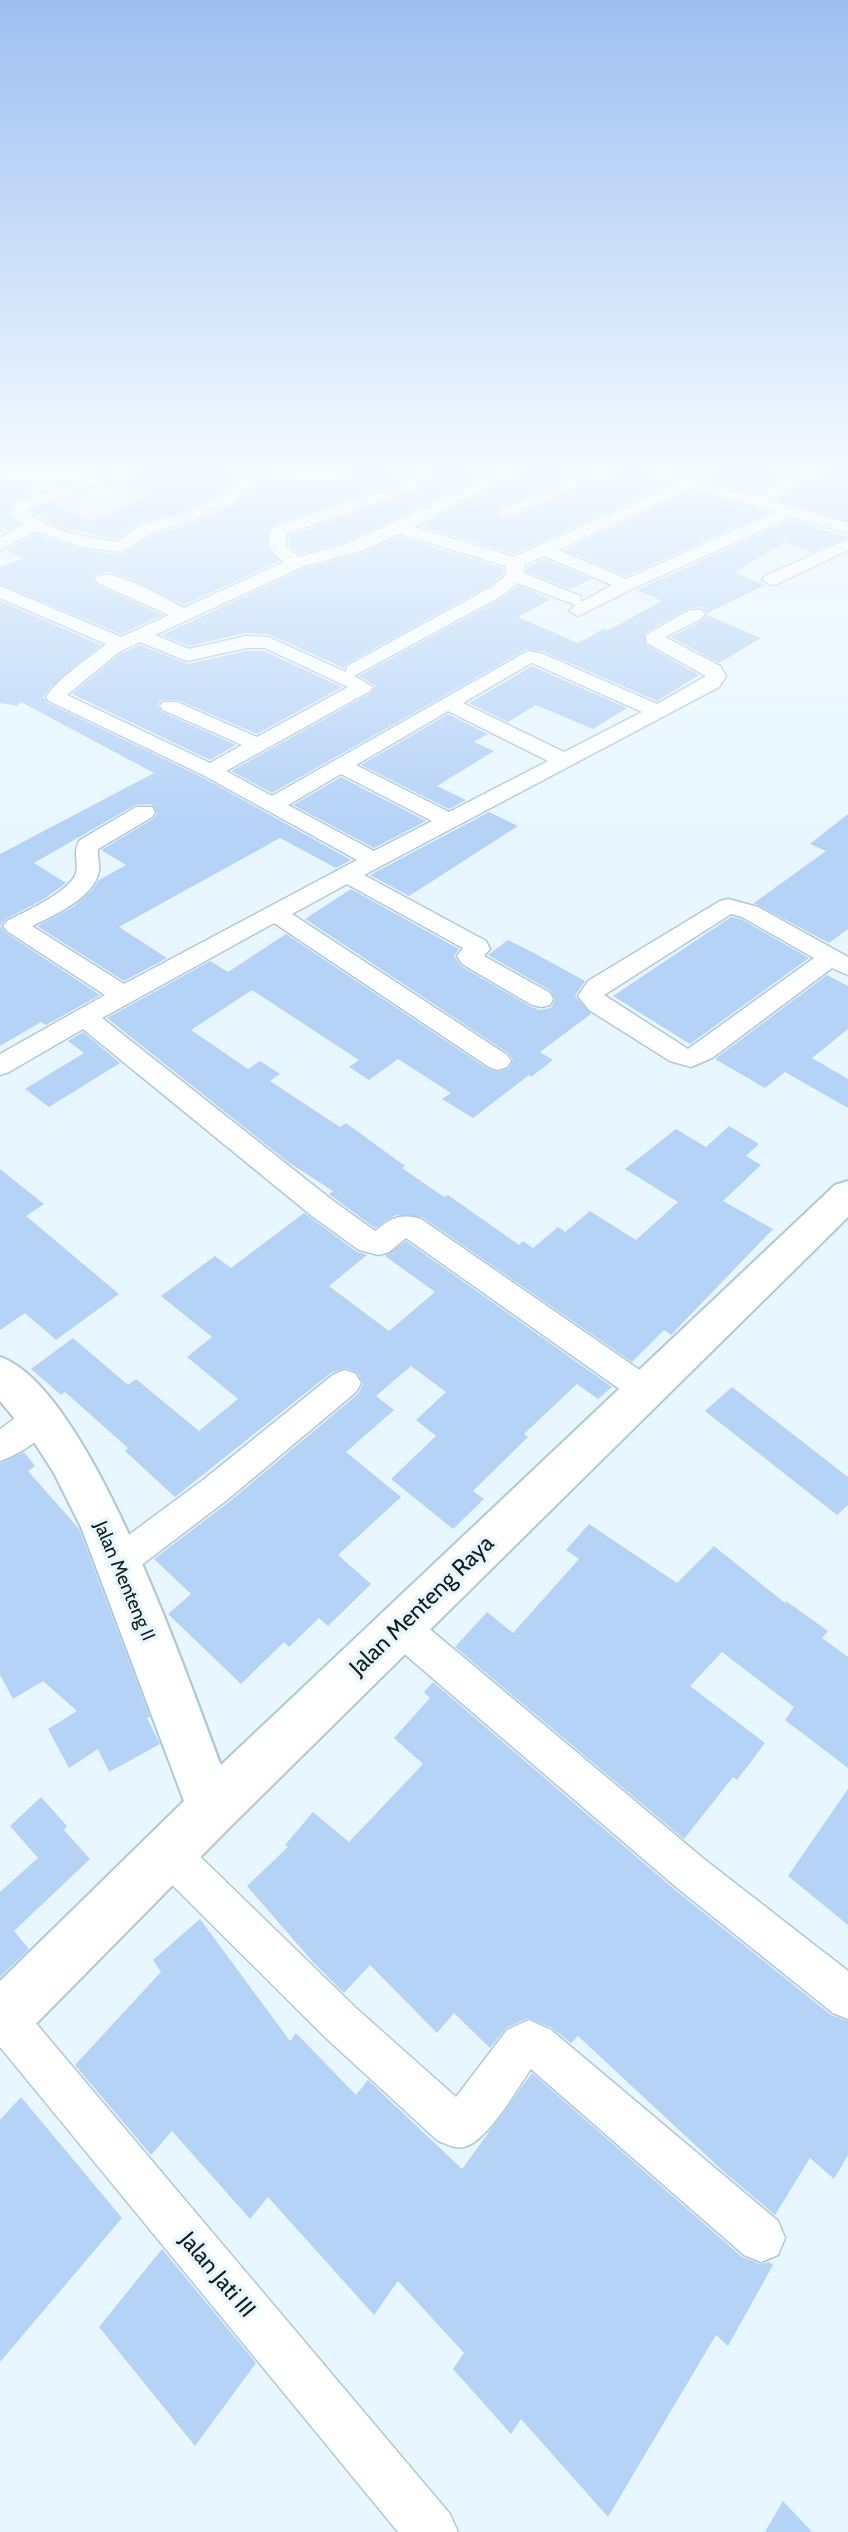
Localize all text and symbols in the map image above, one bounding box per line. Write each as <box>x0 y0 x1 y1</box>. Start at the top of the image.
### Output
street label: Jalan Menteng II <box>89 1518 159 1644</box>
street label: Jalan Menteng Raya <box>344 1530 500 1682</box>
street label: Jalan Jati III <box>173 2227 261 2323</box>

